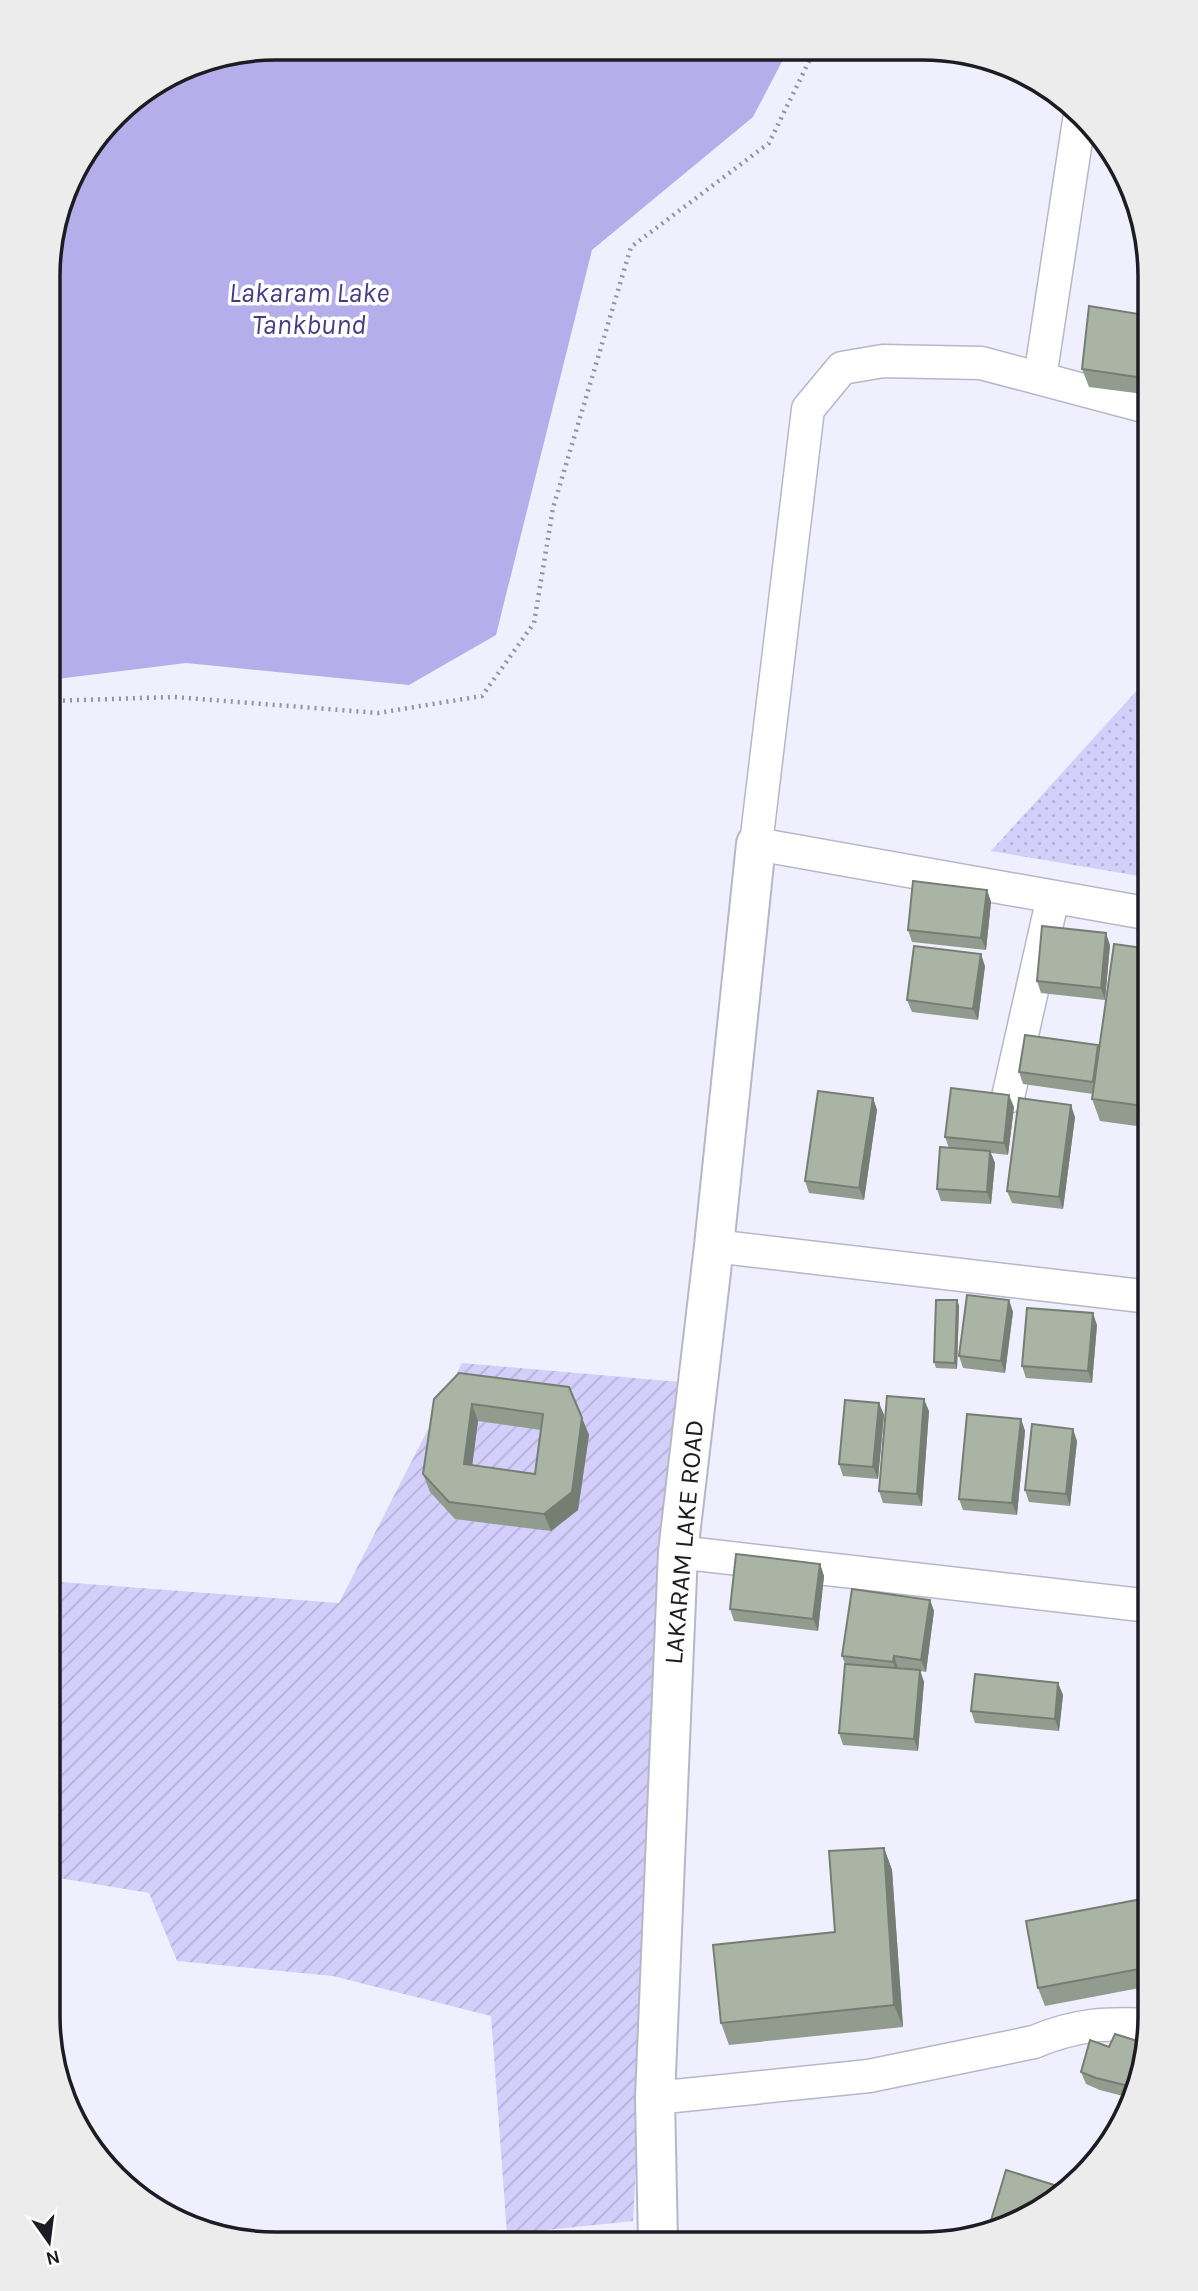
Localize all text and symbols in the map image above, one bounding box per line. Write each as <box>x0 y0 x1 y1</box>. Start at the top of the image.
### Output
water label: Lakaram Lake Tankbund <box>229 276 389 341</box>
street label: LAKARAM LAKE ROAD <box>658 1418 710 1666</box>
north arrow <box>14 2207 84 2277</box>
text: N <box>44 2245 62 2270</box>

